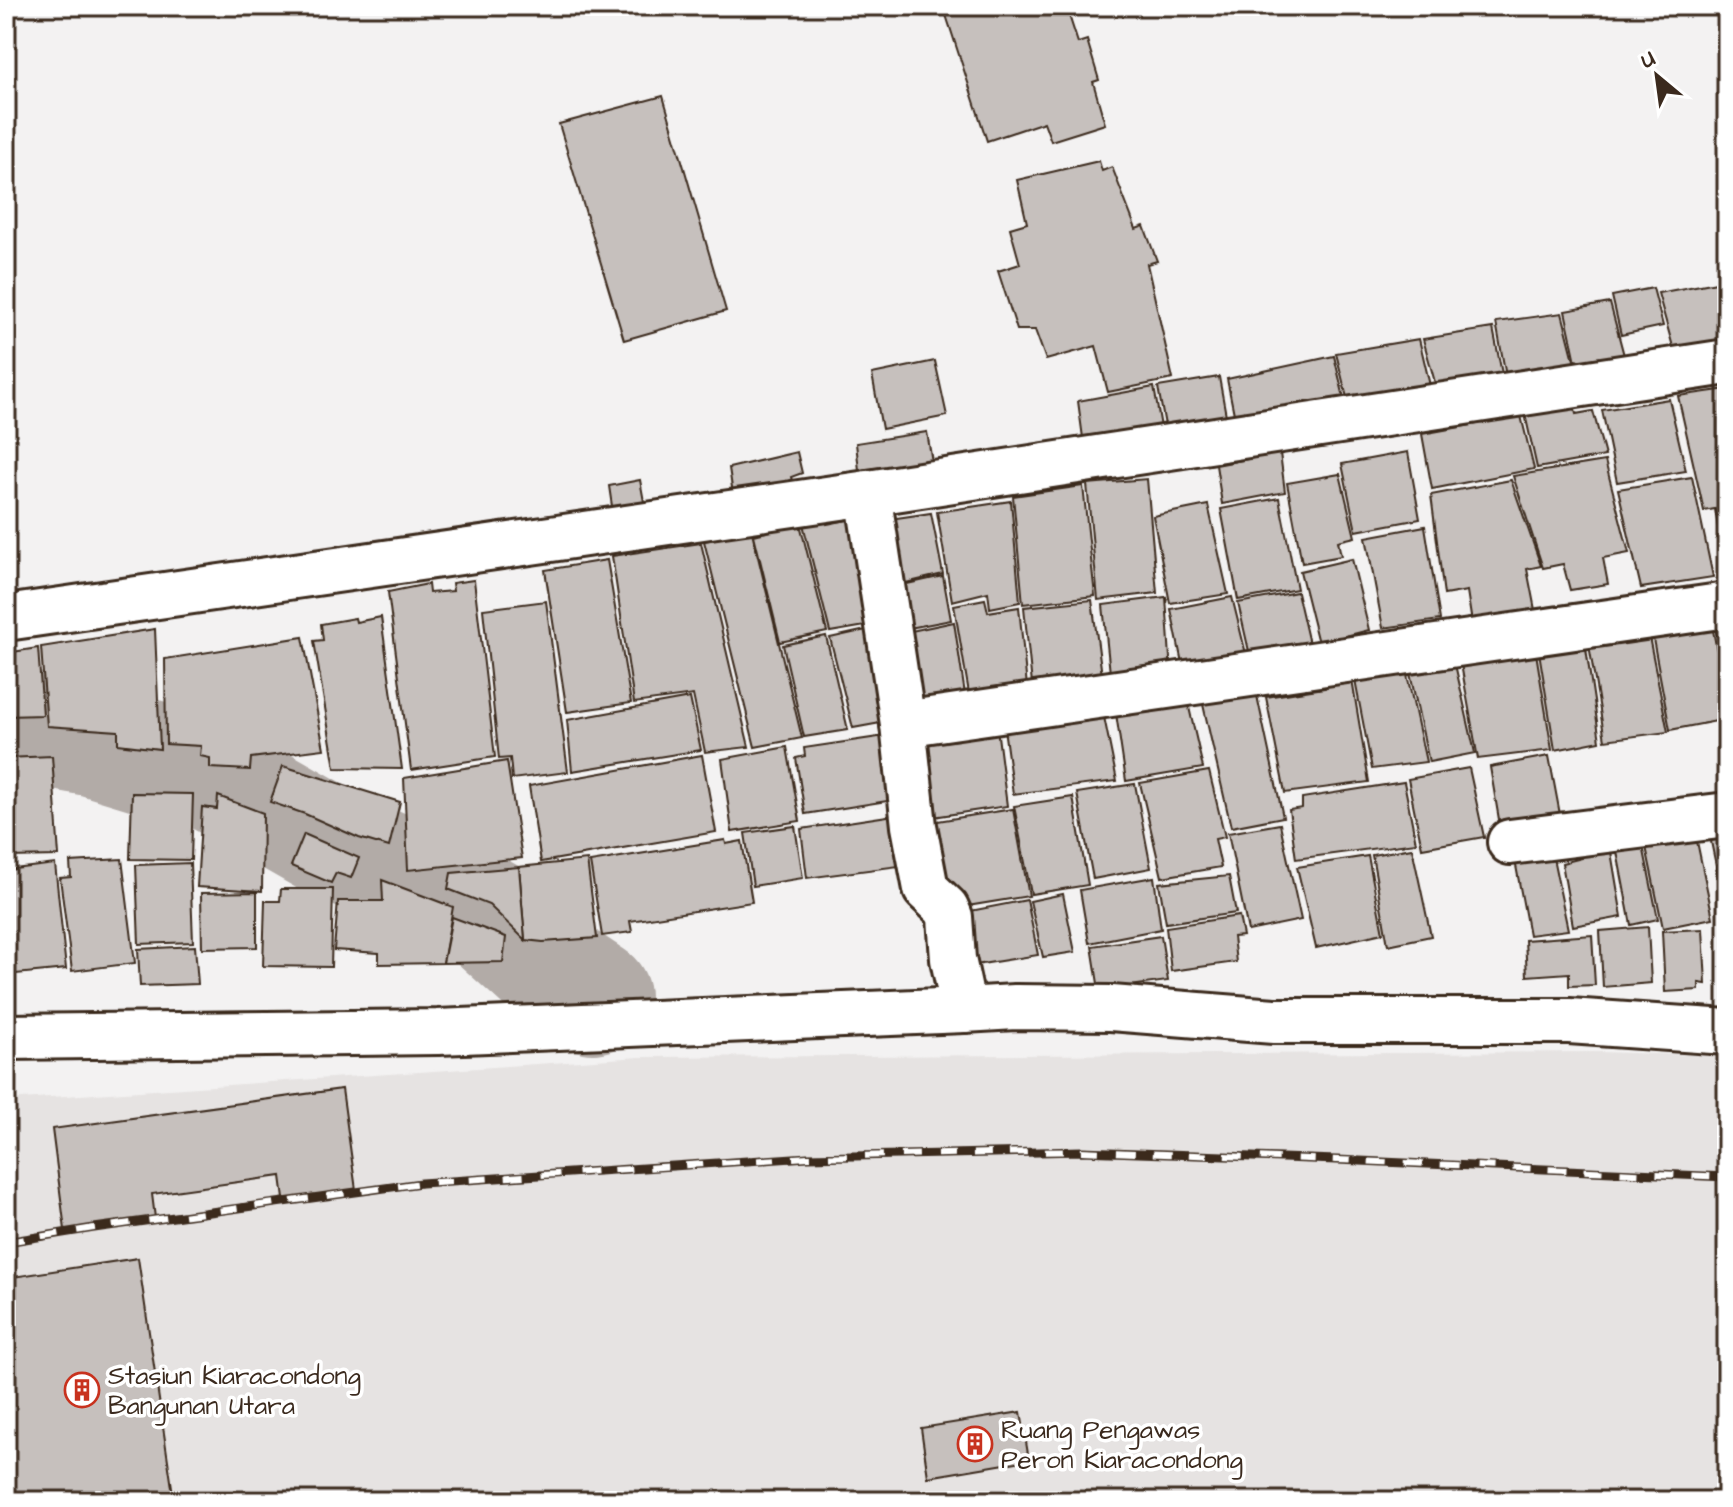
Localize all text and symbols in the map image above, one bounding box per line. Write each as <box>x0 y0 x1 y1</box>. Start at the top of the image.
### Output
north arrow <box>1617 36 1697 116</box>
text: U <box>1635 43 1661 76</box>
place label: Stasiun Kiaracondong Bangunan Utara <box>108 1358 361 1426</box>
building icon: Stasiun Kiaracondong Bangunan Utara <box>63 1371 101 1409</box>
place label: Ruang Pengawas Peron Kiaracondong <box>1001 1412 1243 1480</box>
building icon: Ruang Pengawas Peron Kiaracondong <box>956 1425 994 1463</box>

